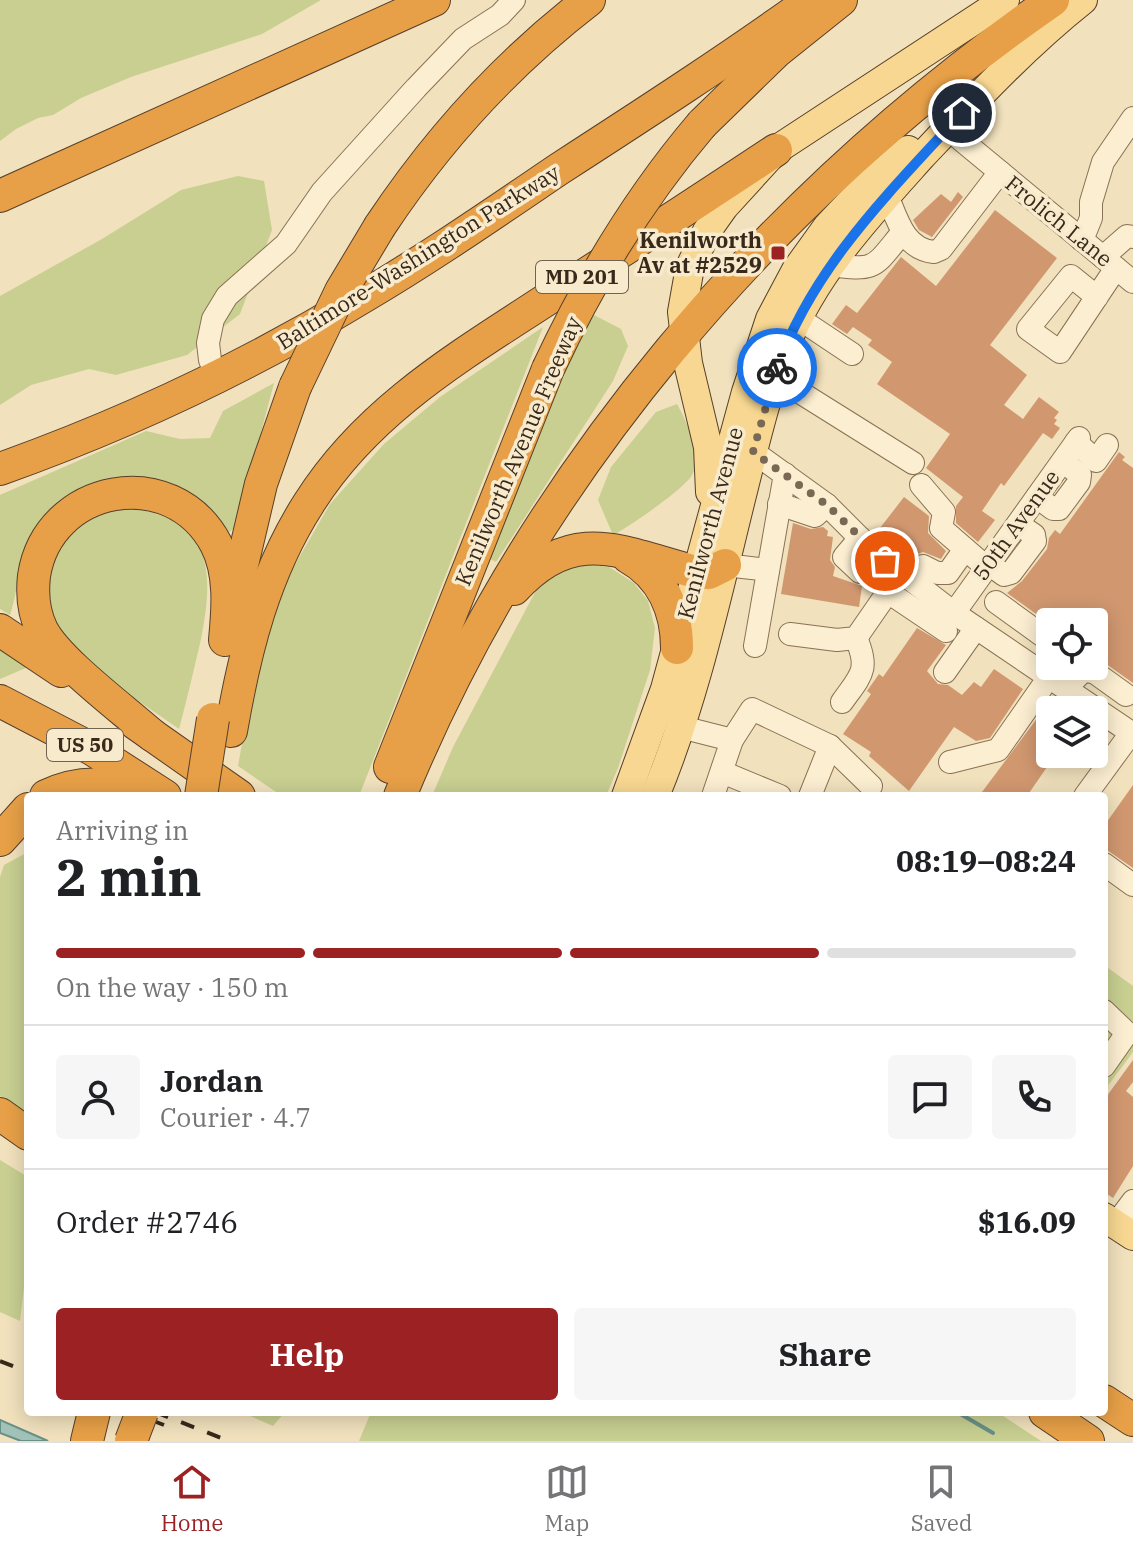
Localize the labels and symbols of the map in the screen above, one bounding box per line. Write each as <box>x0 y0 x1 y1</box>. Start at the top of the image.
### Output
pin <box>928 79 996 147</box>
street label: Baltimore-Washington Parkway <box>271 157 565 356</box>
street label: Frolich Lane <box>1000 168 1119 273</box>
place label: Kenilworth Av at #2529 <box>637 225 762 279</box>
marker: Kenilworth Av at #2529 <box>769 244 787 262</box>
road number: MD 201 <box>536 261 628 293</box>
street label: Kenilworth Avenue Freeway <box>448 312 588 590</box>
courier <box>737 328 817 408</box>
street label: Kenilworth Avenue <box>670 424 749 622</box>
street label: 50th Avenue <box>966 463 1066 586</box>
pin <box>851 527 919 595</box>
road number: US 50 <box>47 729 123 761</box>

